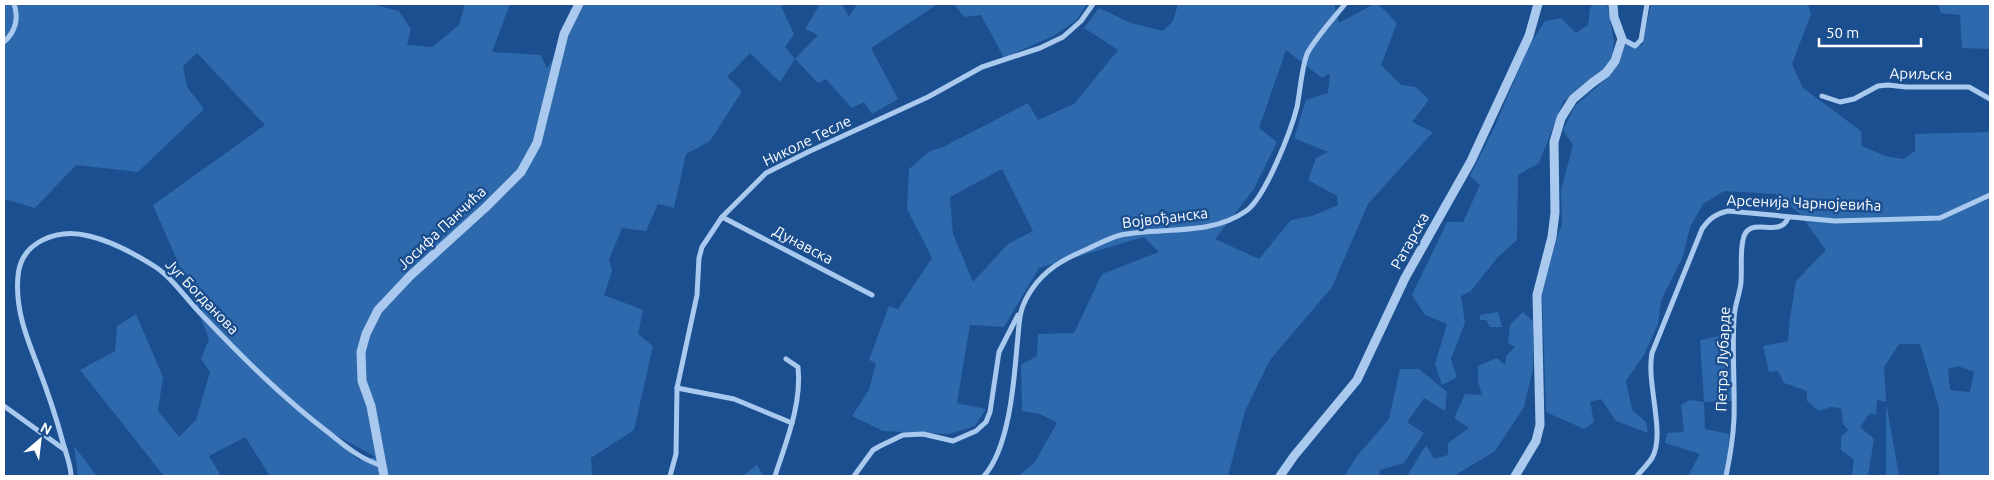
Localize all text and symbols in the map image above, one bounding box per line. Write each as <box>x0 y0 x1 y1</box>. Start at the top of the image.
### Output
scale bar <box>1819 15 1922 47</box>
text: 50 m <box>1826 24 1859 41</box>
street label: Ариљска <box>1890 64 1952 83</box>
street label: Николе Тесле <box>760 112 854 169</box>
street label: Јосифа Панчића <box>394 182 489 273</box>
street label: Арсенија Чарнојевића <box>1726 191 1882 214</box>
street label: Војвођанска <box>1121 204 1209 231</box>
street label: Ратарска <box>1387 209 1432 272</box>
street label: Дунавска <box>770 222 836 267</box>
street label: Југ Богданова <box>162 256 242 338</box>
street label: Петра Лубарде <box>1712 306 1733 412</box>
north arrow <box>15 415 65 465</box>
text: N <box>38 419 54 438</box>

